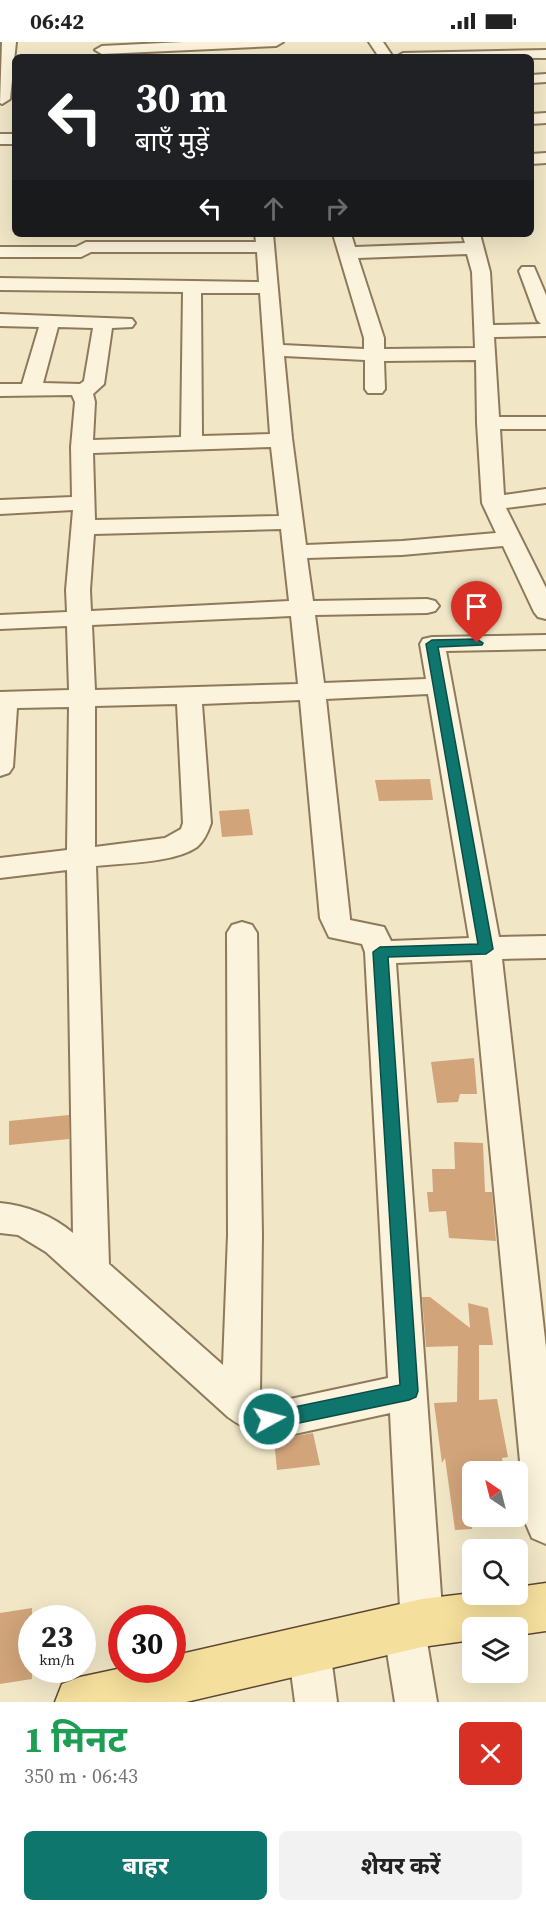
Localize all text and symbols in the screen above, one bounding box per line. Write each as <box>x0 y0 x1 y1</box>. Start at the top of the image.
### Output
text: 06:42 <box>30 6 84 36</box>
text: 30 m <box>135 68 228 126</box>
icon: left <box>36 78 114 156</box>
text: बाएँ मुड़ें <box>135 123 209 160</box>
icon: left <box>194 192 227 225</box>
icon: ahead <box>257 192 290 225</box>
icon: right <box>320 192 353 225</box>
pin <box>451 581 502 643</box>
icon: arrive <box>460 590 493 623</box>
position arrow <box>237 1387 301 1451</box>
north arrow <box>462 1461 528 1527</box>
map controls <box>462 1461 528 1683</box>
button: search <box>462 1539 528 1605</box>
speed limit sign: 30 <box>108 1605 186 1683</box>
text: 23 <box>41 1616 73 1657</box>
button: layers <box>462 1617 528 1683</box>
text: km/h <box>39 1649 75 1670</box>
text: 1 मिनट <box>24 1715 127 1764</box>
button: close <box>459 1722 522 1785</box>
text: 350 m · 06:43 <box>24 1762 138 1790</box>
button: बाहर <box>24 1831 267 1900</box>
button: शेयर करें <box>279 1831 522 1900</box>

